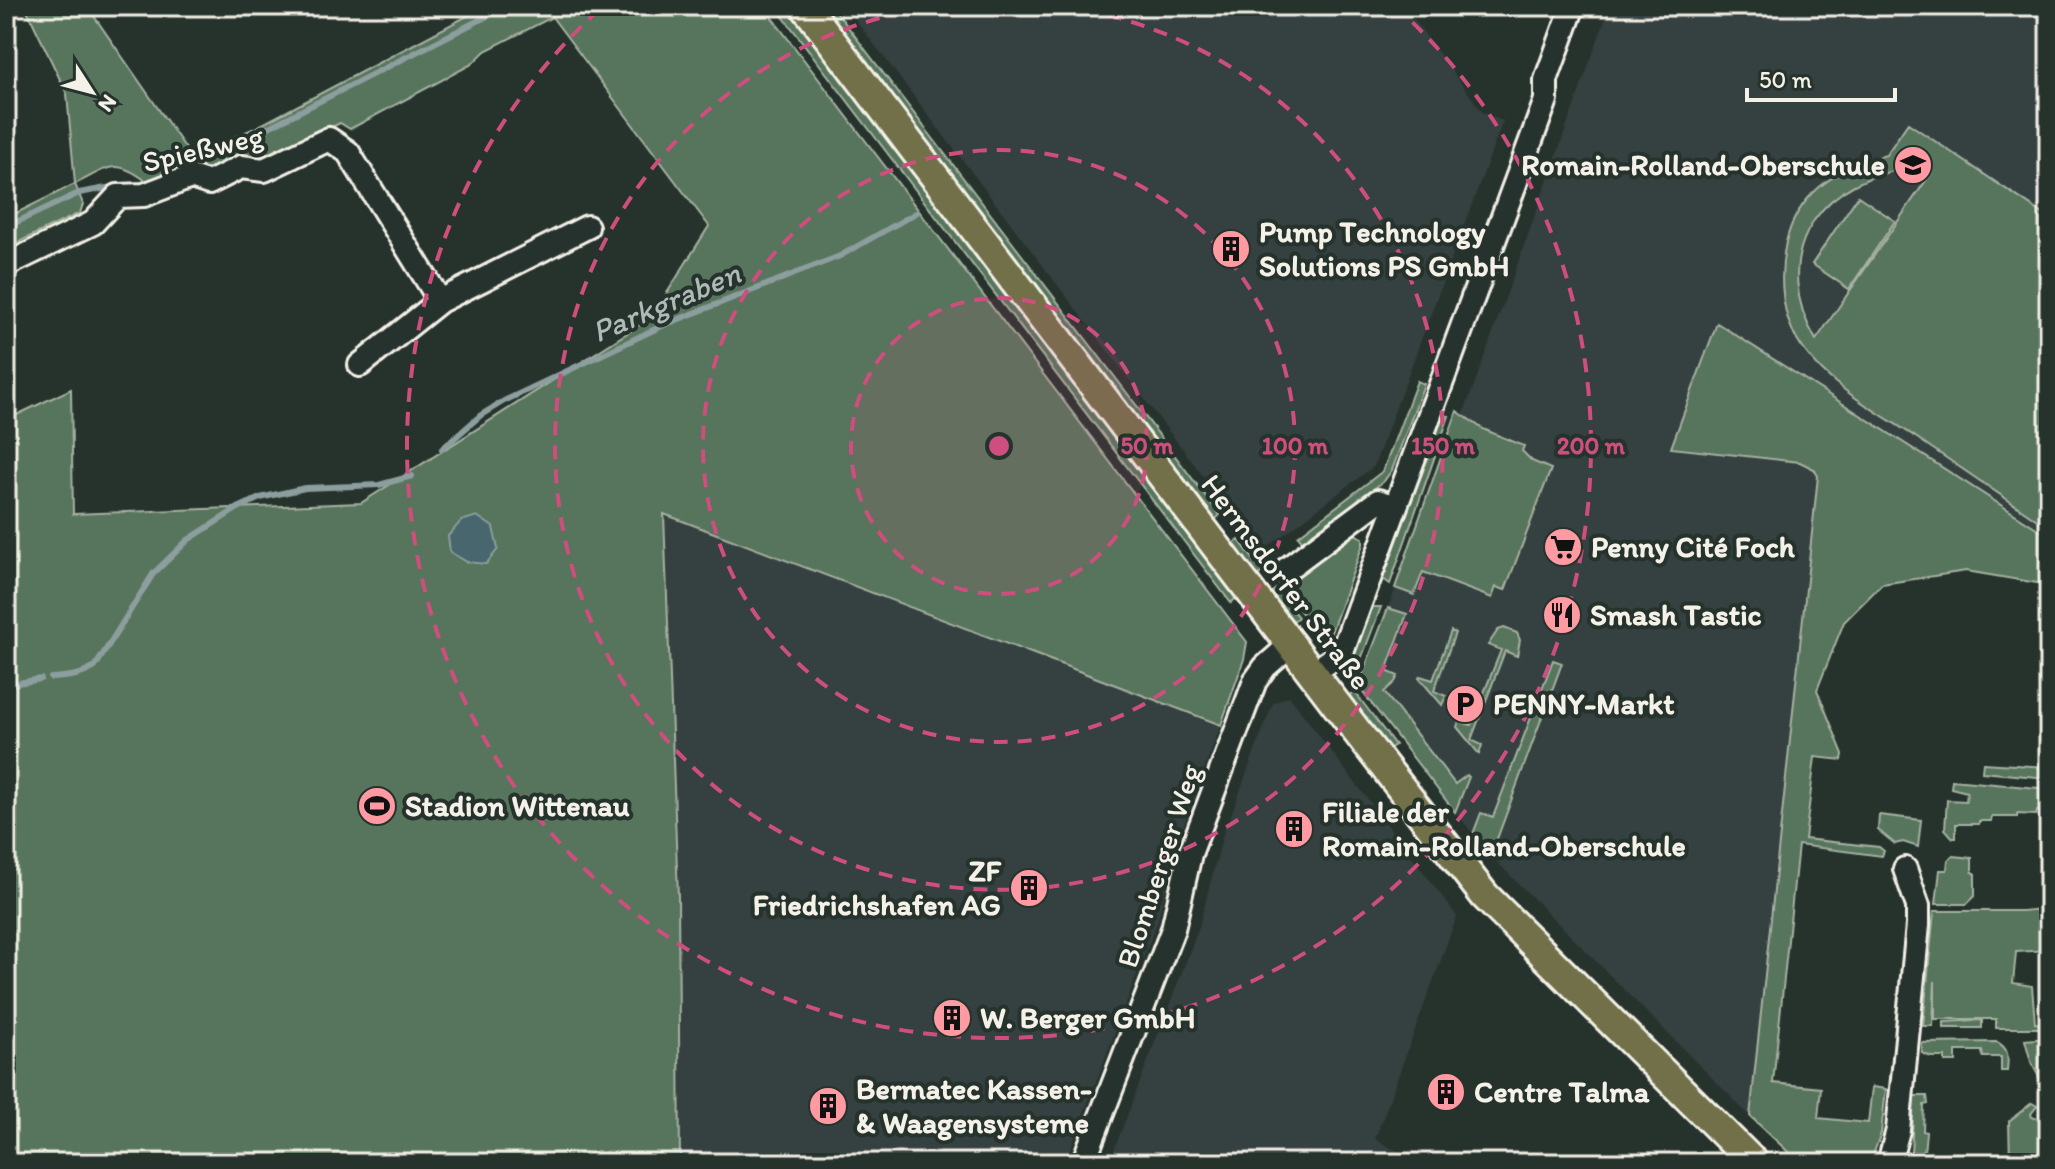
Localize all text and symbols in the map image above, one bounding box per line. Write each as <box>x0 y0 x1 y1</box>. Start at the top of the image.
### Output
north arrow <box>52 52 132 132</box>
scale bar <box>1747 52 1895 102</box>
text: 50 m <box>1759 65 1812 94</box>
text: N <box>92 90 123 117</box>
street label: Spießweg <box>139 116 268 180</box>
school or university icon: Romain-Rolland-Oberschule <box>1892 144 1934 186</box>
place label: Romain-Rolland-Oberschule <box>1521 146 1885 183</box>
place label: Pump Technology Solutions PS GmbH <box>1259 213 1509 284</box>
building icon: Pump Technology Solutions PS GmbH <box>1210 228 1252 270</box>
water label: Parkgraben <box>586 253 747 350</box>
text: 50 m <box>1121 431 1174 460</box>
text: 100 m <box>1262 431 1329 460</box>
text: 150 m <box>1411 431 1476 460</box>
text: 200 m <box>1557 431 1626 460</box>
centre of rings <box>985 432 1013 460</box>
street label: Hermsdorfer Straße <box>1193 467 1380 697</box>
supermarket icon: Penny Cité Foch <box>1542 526 1584 568</box>
place label: Penny Cité Foch <box>1591 528 1796 565</box>
restaurant icon: Smash Tastic <box>1541 594 1583 636</box>
place label: Smash Tastic <box>1590 596 1762 633</box>
parking icon: PENNY-Markt <box>1444 683 1486 725</box>
place label: PENNY-Markt <box>1493 685 1675 722</box>
street label: Blomberger Weg <box>1108 759 1209 972</box>
sports icon: Stadion Wittenau <box>356 785 398 827</box>
place label: Stadion Wittenau <box>405 787 630 824</box>
place label: Filiale der Romain-Rolland-Oberschule <box>1322 793 1686 864</box>
building icon: Filiale der Romain-Rolland-Oberschule <box>1273 808 1315 850</box>
place label: ZF Friedrichshafen AG <box>753 852 1001 923</box>
building icon: ZF Friedrichshafen AG <box>1008 867 1050 909</box>
building icon: W. Berger GmbH <box>931 997 973 1039</box>
place label: W. Berger GmbH <box>980 999 1195 1036</box>
place label: Bermatec Kassen- & Waagensysteme <box>856 1070 1092 1141</box>
building icon: Centre Talma <box>1425 1071 1467 1113</box>
place label: Centre Talma <box>1474 1073 1650 1110</box>
building icon: Bermatec Kassen- & Waagensysteme <box>807 1085 849 1127</box>

